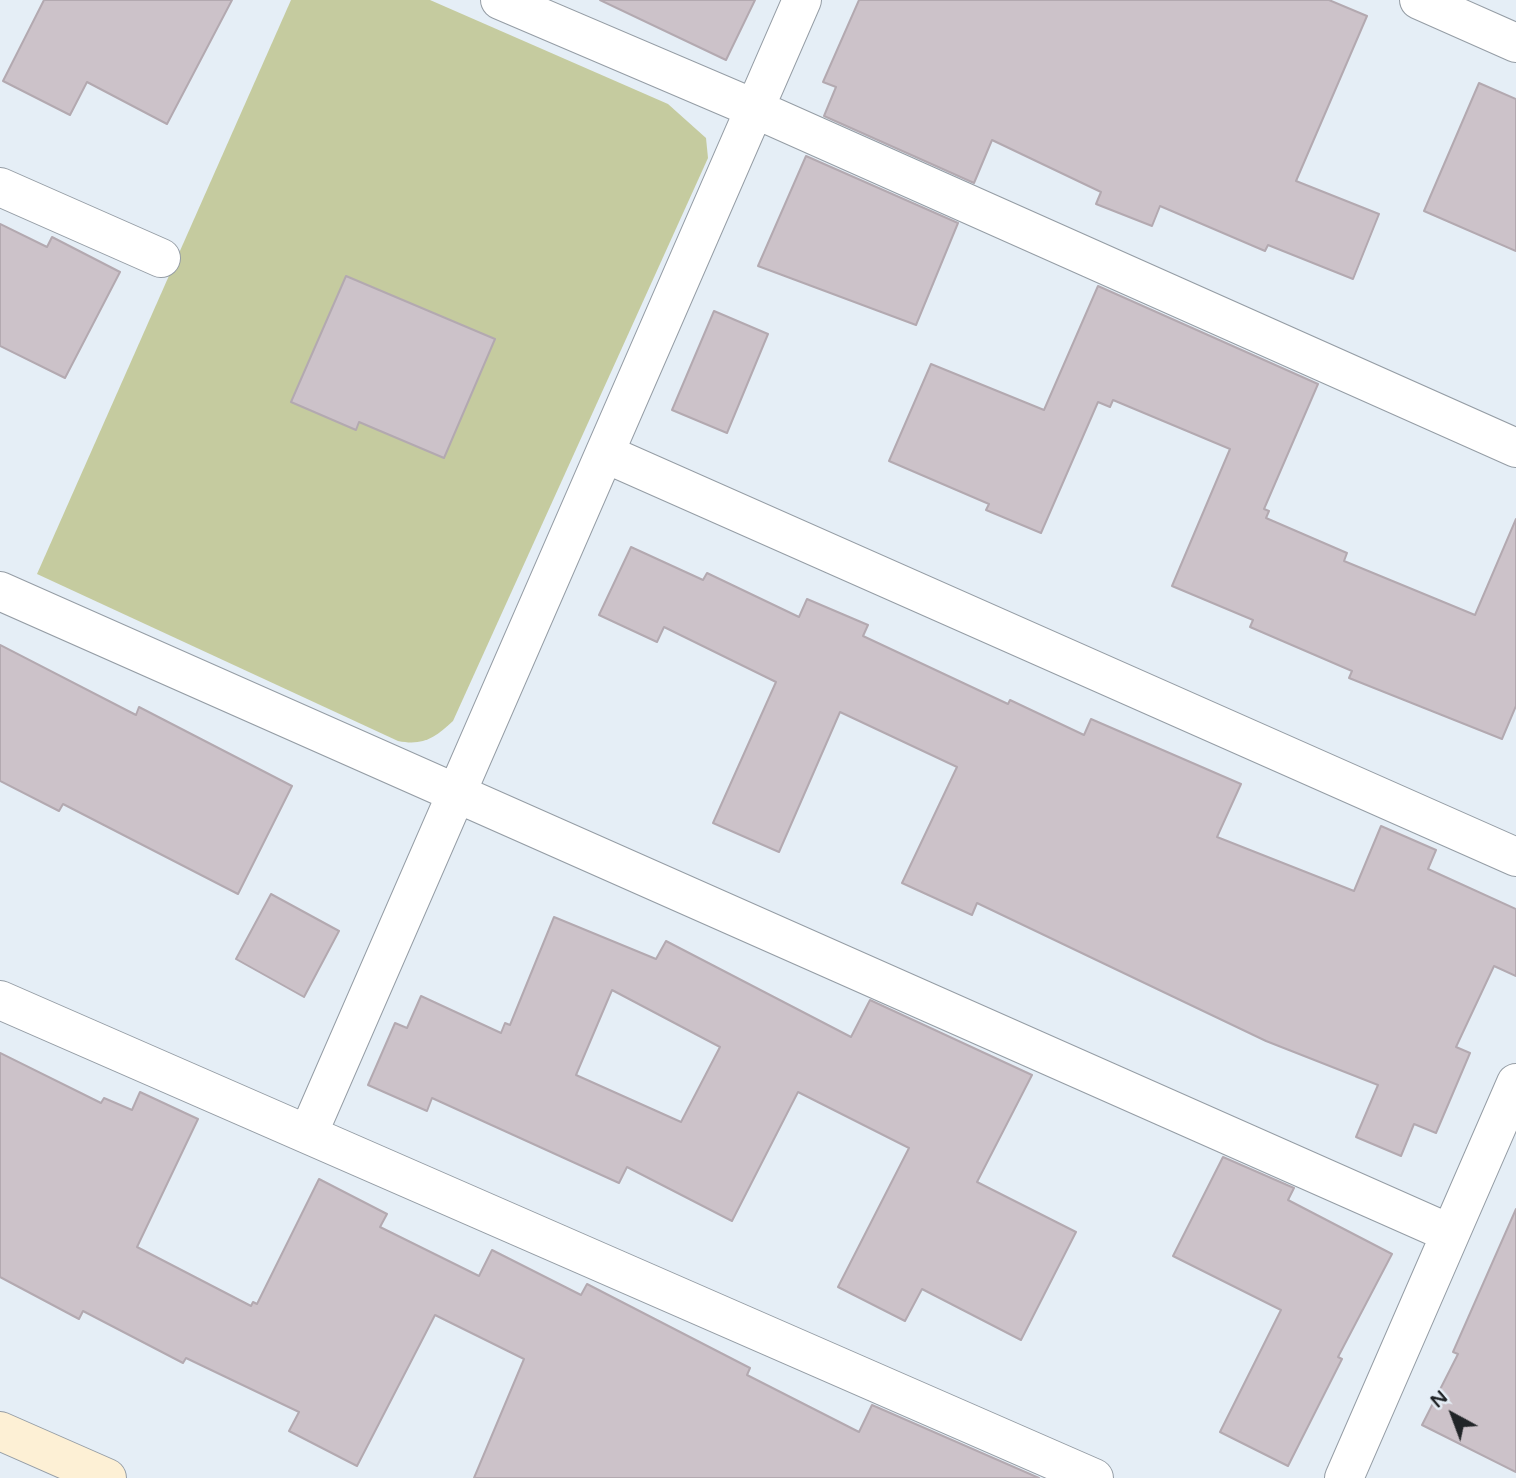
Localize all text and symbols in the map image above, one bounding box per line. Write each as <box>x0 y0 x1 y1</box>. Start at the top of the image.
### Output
north arrow <box>1418 1380 1488 1450</box>
text: N <box>1426 1386 1452 1412</box>

